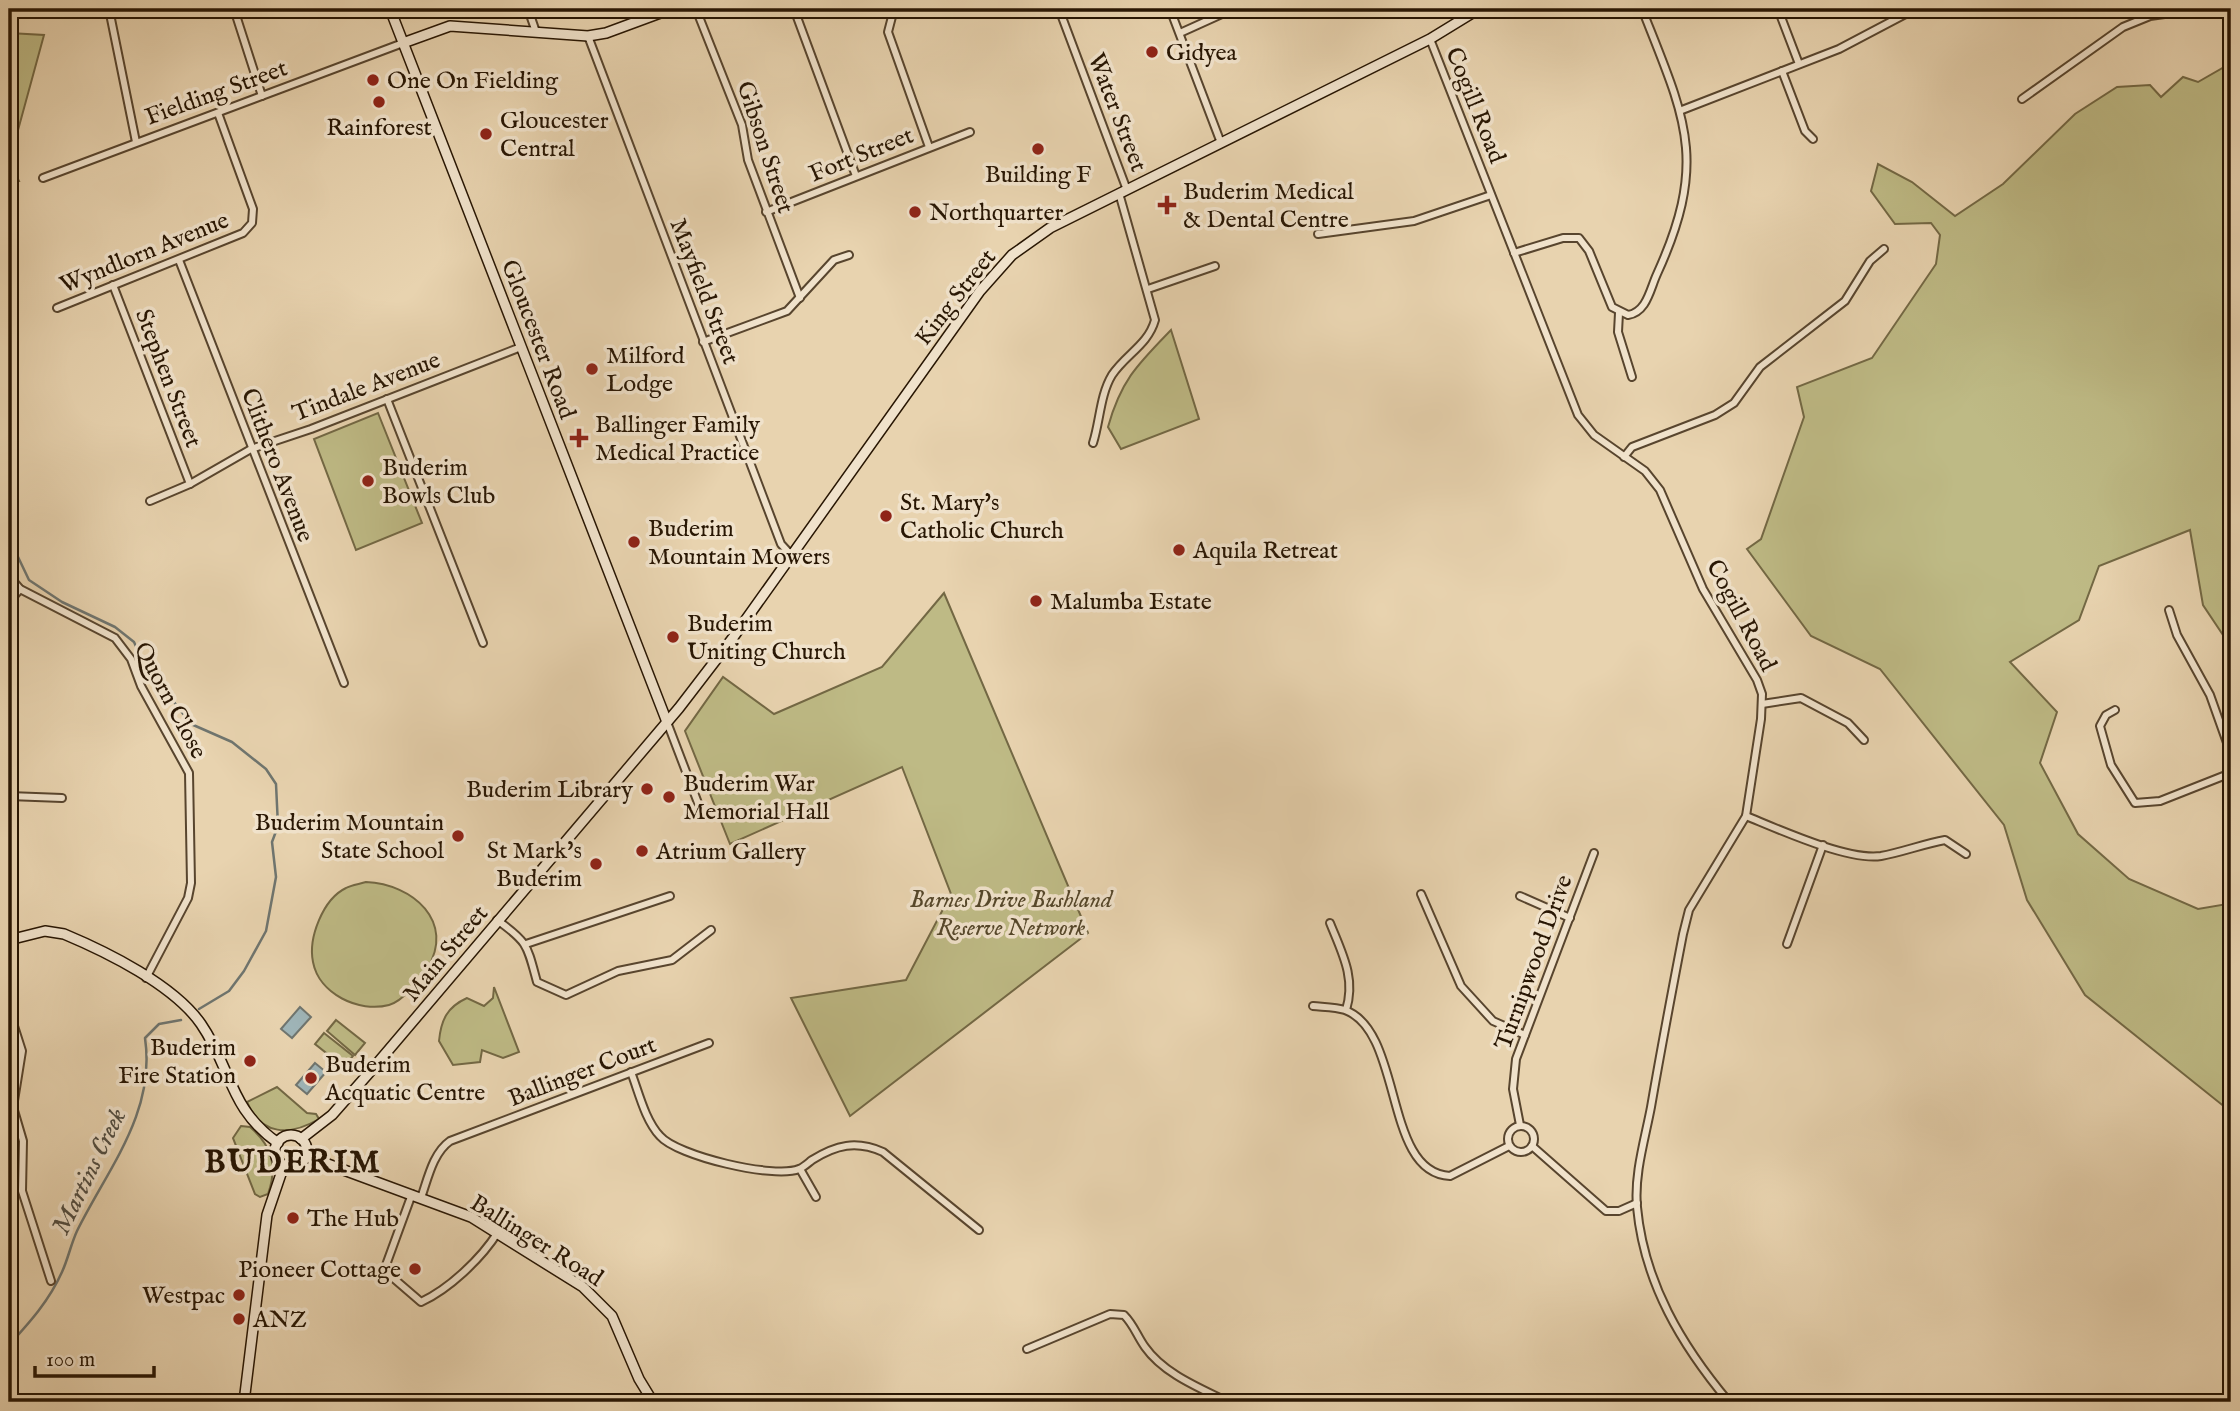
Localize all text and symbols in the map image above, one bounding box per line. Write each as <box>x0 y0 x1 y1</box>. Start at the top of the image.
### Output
place label: Gidyea <box>1166 38 1238 69</box>
street label: Cogill Road <box>1437 43 1512 168</box>
marker: Gidyea <box>1144 44 1160 60</box>
street label: Water Street <box>1080 49 1153 176</box>
street label: Fielding Street <box>141 53 292 133</box>
place label: One On Fielding <box>387 66 559 97</box>
marker: One On Fielding <box>365 72 381 88</box>
street label: Gibson Street <box>729 77 801 217</box>
marker: Rainforest <box>371 94 387 110</box>
place label: Gloucester Central <box>500 106 609 165</box>
place label: Rainforest <box>326 113 432 144</box>
street label: Fort Street <box>805 120 918 190</box>
marker: Gloucester Central <box>478 126 494 142</box>
marker: Building F <box>1030 141 1046 157</box>
place label: Building F <box>985 160 1091 191</box>
place label: Buderim Medical & Dental Centre <box>1183 177 1354 236</box>
marker: Buderim Medical & Dental Centre <box>1157 195 1177 215</box>
place label: Northquarter <box>929 198 1063 229</box>
marker: Northquarter <box>907 204 923 220</box>
street label: Wyndlorn Avenue <box>56 205 234 301</box>
street label: Mayfield Street <box>662 214 746 369</box>
street label: King Street <box>909 243 1004 353</box>
street label: Gloucester Road <box>493 256 582 424</box>
street label: Stephen Street <box>127 305 208 452</box>
place label: Milford Lodge <box>606 341 685 400</box>
street label: Tindale Avenue <box>288 345 445 430</box>
marker: Milford Lodge <box>584 361 600 377</box>
street label: Clithero Avenue <box>233 384 320 547</box>
place label: Ballinger Family Medical Practice <box>595 410 760 469</box>
marker: Ballinger Family Medical Practice <box>569 428 589 448</box>
place label: Buderim Bowls Club <box>382 453 496 512</box>
marker: Buderim Bowls Club <box>360 473 376 489</box>
place label: St. Mary's Catholic Church <box>900 488 1064 547</box>
marker: St. Mary's Catholic Church <box>878 508 894 524</box>
place label: Buderim Mountain Mowers <box>648 514 830 573</box>
marker: Buderim Mountain Mowers <box>626 534 642 550</box>
place label: Aquila Retreat <box>1192 536 1338 567</box>
marker: Aquila Retreat <box>1171 542 1187 558</box>
street label: Cogill Road <box>1698 554 1783 677</box>
place label: Malumba Estate <box>1050 587 1212 618</box>
marker: Malumba Estate <box>1028 593 1044 609</box>
place label: Buderim Uniting Church <box>687 609 846 668</box>
marker: Buderim Uniting Church <box>665 629 681 645</box>
street label: Quorn Close <box>126 637 213 764</box>
place label: Buderim War Memorial Hall <box>683 769 830 828</box>
place label: Buderim Library <box>466 775 633 806</box>
marker: Buderim Library <box>639 781 655 797</box>
marker: Buderim War Memorial Hall <box>661 789 677 805</box>
place label: Buderim Mountain State School <box>255 808 444 867</box>
marker: Buderim Mountain State School <box>450 828 466 844</box>
place label: St Mark's Buderim <box>487 836 582 895</box>
place label: Atrium Gallery <box>655 837 806 868</box>
marker: Atrium Gallery <box>634 843 650 859</box>
marker: St Mark's Buderim <box>588 856 604 872</box>
street label: Turnipwood Drive <box>1488 871 1580 1054</box>
park label: Barnes Drive Bushland Reserve Network <box>910 885 1114 944</box>
street label: Main Street <box>397 899 496 1009</box>
street label: Ballinger Court <box>504 1030 661 1115</box>
place label: Buderim Fire Station <box>118 1033 236 1092</box>
place label: Buderim Acquatic Centre <box>324 1050 485 1109</box>
marker: Buderim Fire Station <box>242 1053 258 1069</box>
marker: Buderim Acquatic Centre <box>303 1070 319 1086</box>
water label: Martins Creek <box>45 1103 134 1240</box>
district label: BUDERIM <box>204 1143 382 1184</box>
street label: Ballinger Road <box>464 1188 609 1295</box>
place label: The Hub <box>307 1204 399 1235</box>
marker: The Hub <box>285 1210 301 1226</box>
place label: Pioneer Cottage <box>238 1255 401 1286</box>
marker: Pioneer Cottage <box>407 1261 423 1277</box>
place label: Westpac <box>142 1281 225 1312</box>
marker: Westpac <box>231 1287 247 1303</box>
place label: ANZ <box>252 1305 307 1336</box>
marker: ANZ <box>231 1311 247 1327</box>
scale bar <box>35 1334 154 1378</box>
text: 100 m <box>46 1347 95 1374</box>

